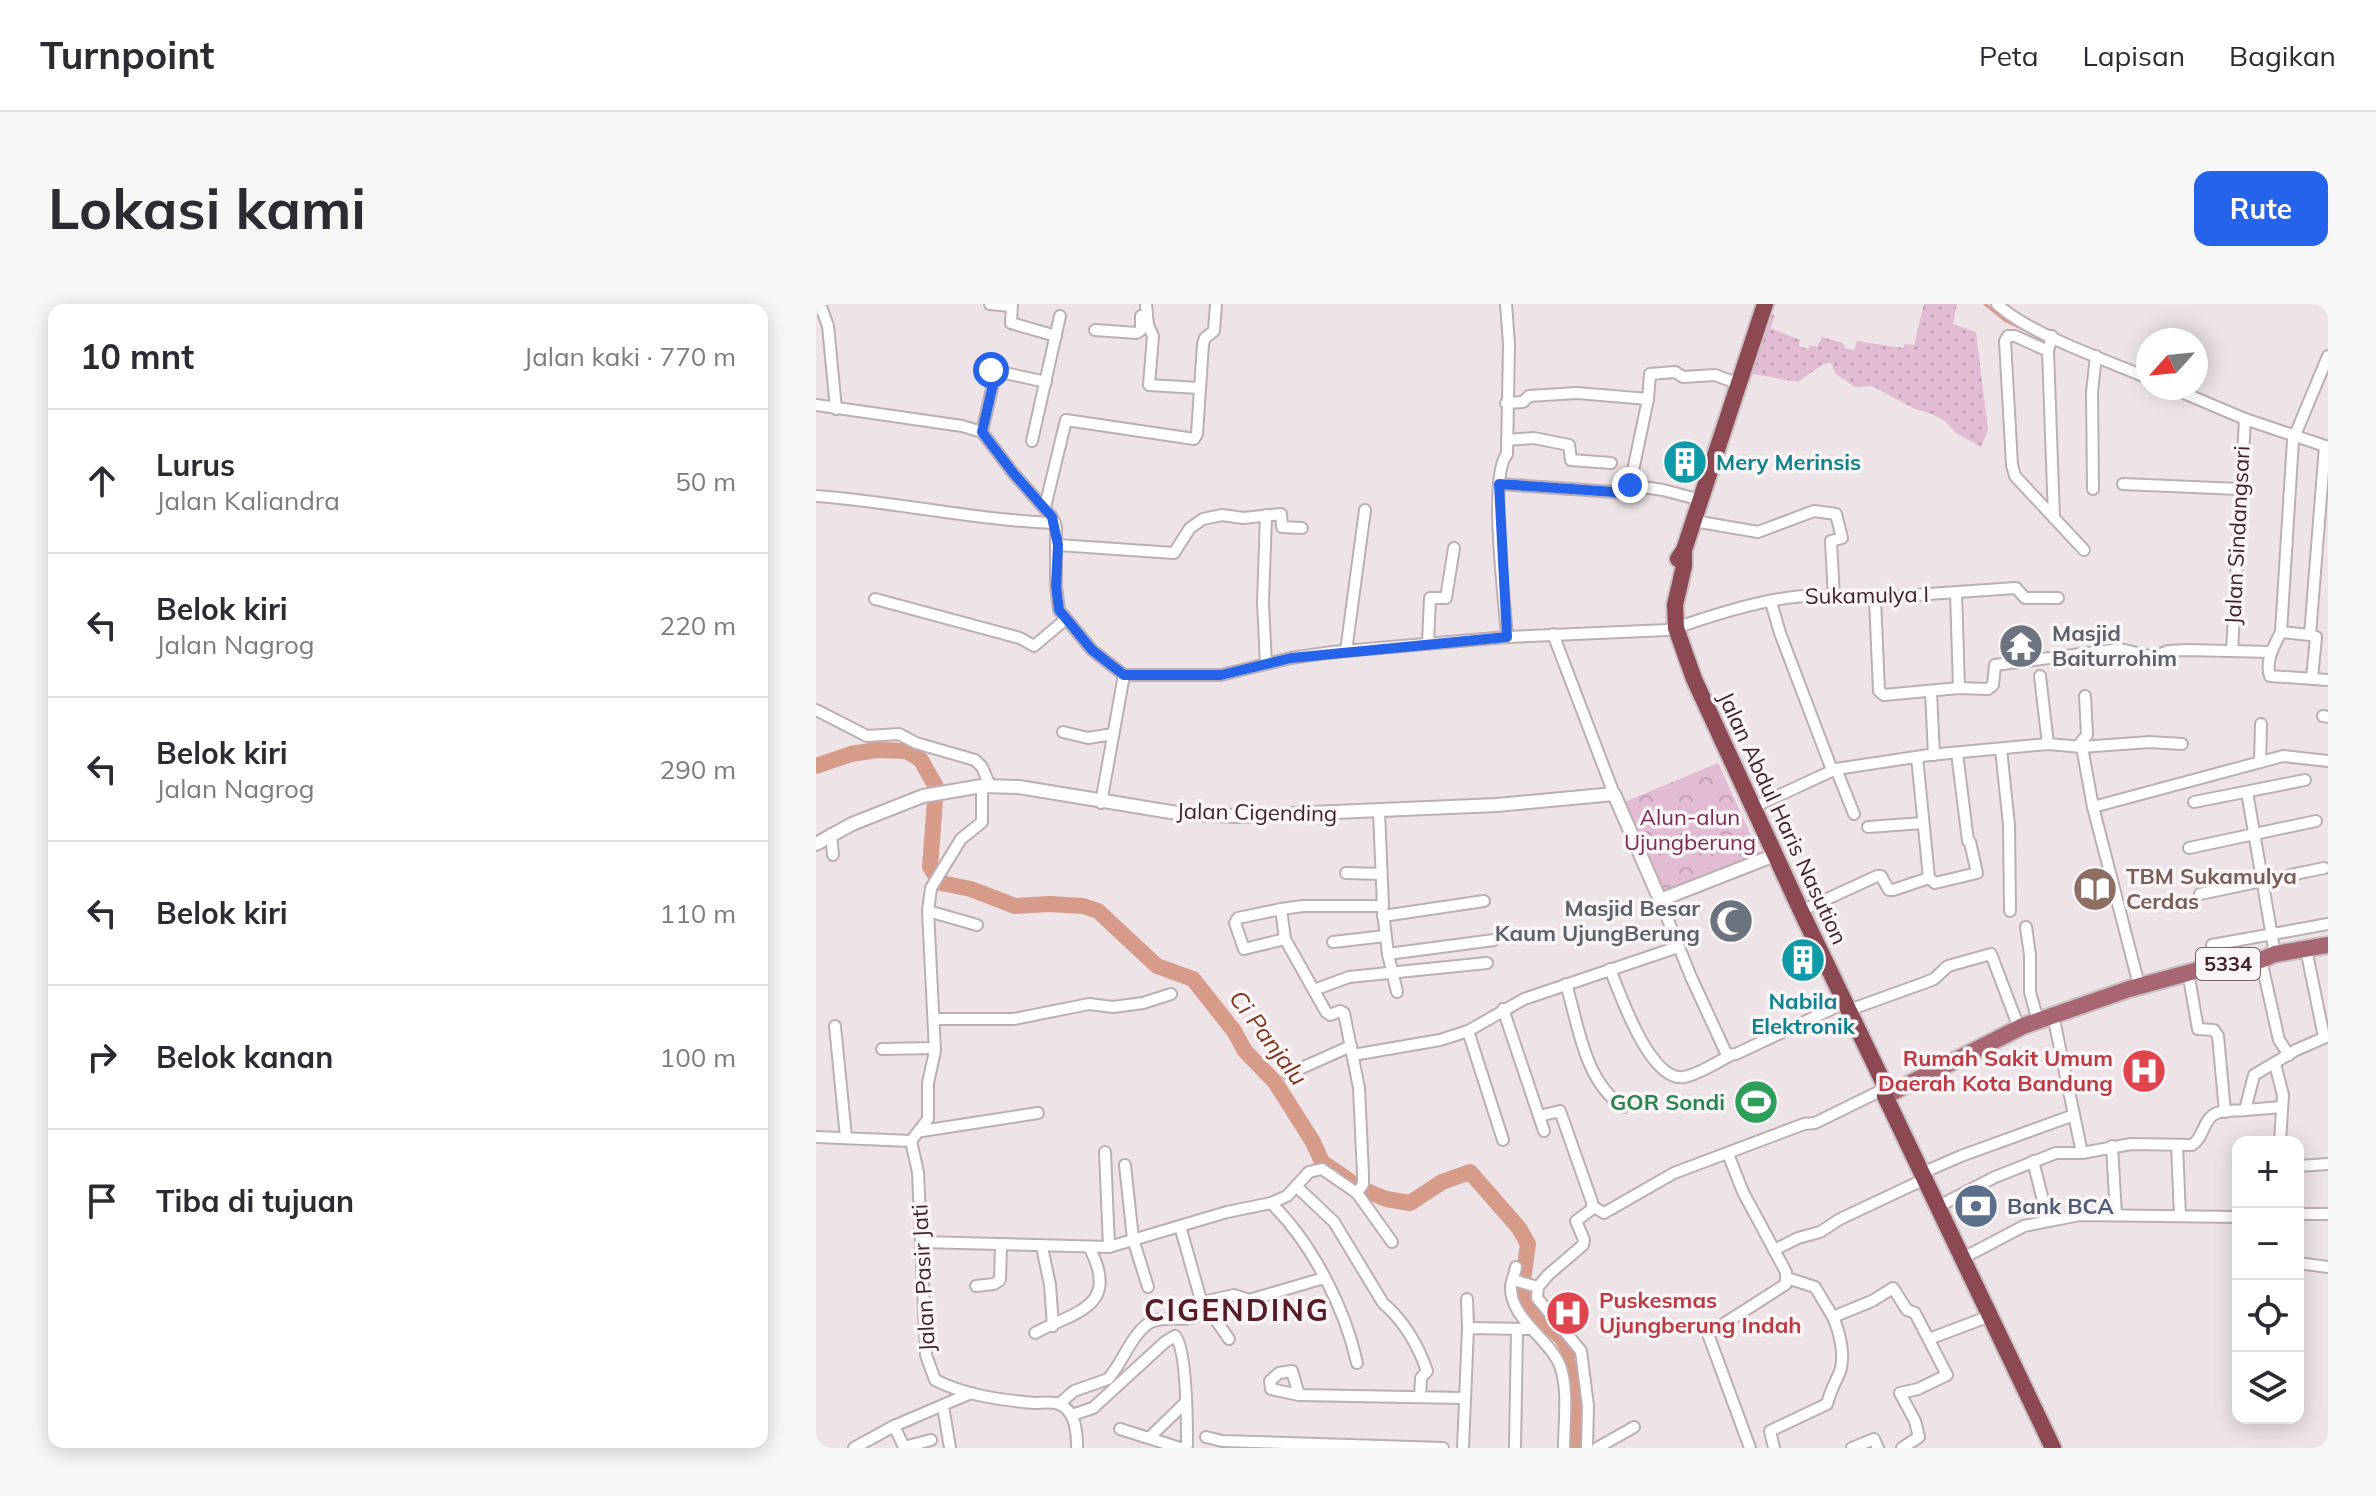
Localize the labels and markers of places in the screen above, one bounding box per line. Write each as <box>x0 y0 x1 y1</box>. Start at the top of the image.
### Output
building icon: Mery Merinsis <box>1661 438 1709 486</box>
place label: Mery Merinsis <box>1716 448 1861 476</box>
place label: Masjid Baiturrohim <box>2052 619 2177 672</box>
temple icon: Masjid Baiturrohim <box>1997 622 2045 670</box>
place label: TBM Sukamulya Cerdas <box>2126 862 2297 915</box>
library icon: TBM Sukamulya Cerdas <box>2071 865 2119 913</box>
place label: Masjid Besar Kaum UjungBerung <box>1495 894 1700 947</box>
mosque icon: Masjid Besar Kaum UjungBerung <box>1707 897 1755 945</box>
building icon: Nabila Elektronik <box>1779 936 1827 984</box>
place label: Nabila Elektronik <box>1751 987 1856 1040</box>
place label: Rumah Sakit Umum Daerah Kota Bandung <box>1878 1044 2113 1097</box>
hospital icon: Rumah Sakit Umum Daerah Kota Bandung <box>2120 1047 2168 1095</box>
sports icon: GOR Sondi <box>1732 1078 1780 1126</box>
place label: GOR Sondi <box>1610 1088 1725 1116</box>
bank icon: Bank BCA <box>1952 1182 2000 1230</box>
place label: Bank BCA <box>2007 1192 2114 1220</box>
place label: Puskesmas Ujungberung Indah <box>1599 1286 1802 1339</box>
hospital icon: Puskesmas Ujungberung Indah <box>1544 1289 1592 1337</box>

